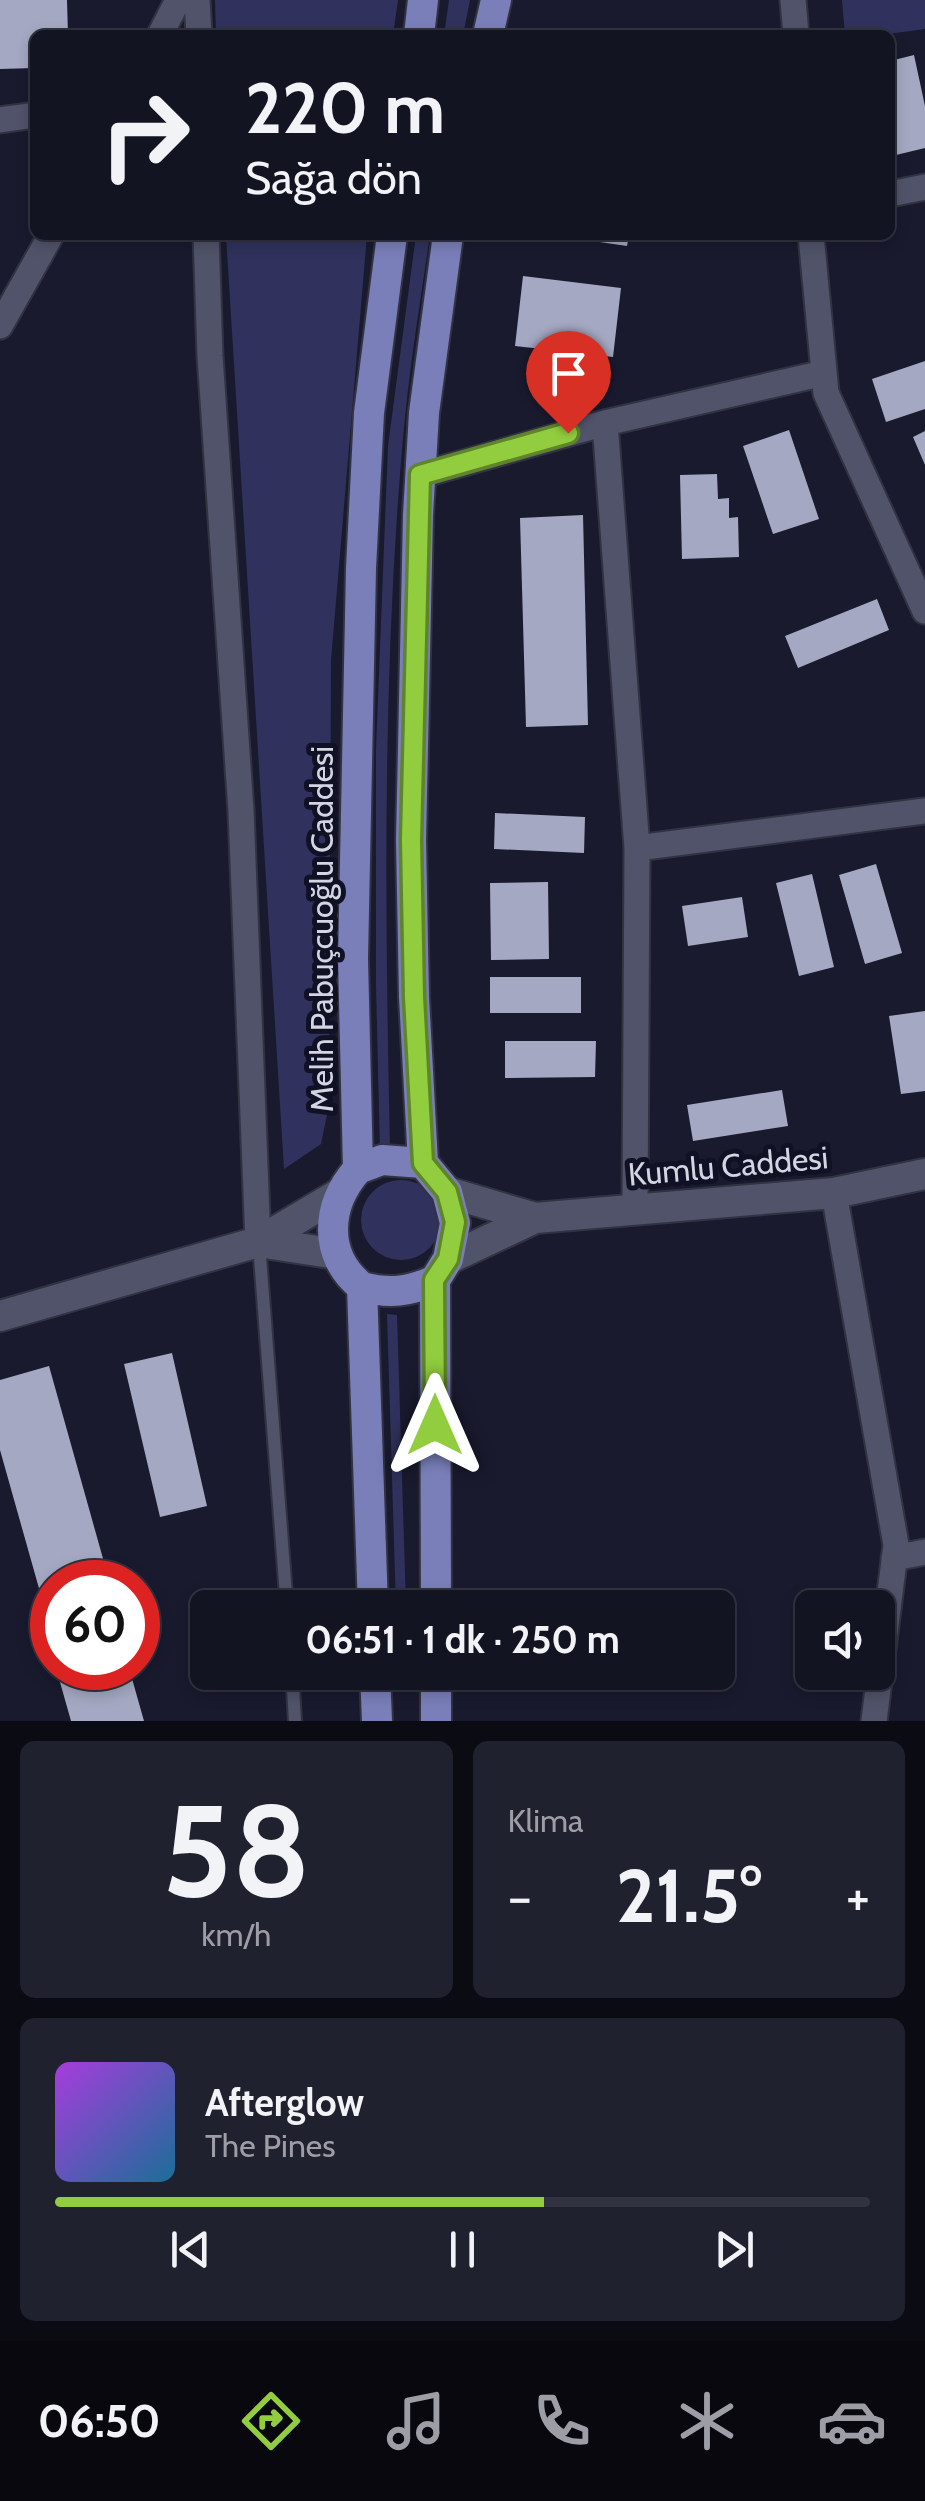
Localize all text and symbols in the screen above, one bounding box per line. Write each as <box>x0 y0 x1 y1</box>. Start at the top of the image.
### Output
text: 220 m <box>245 65 445 151</box>
icon: right <box>80 70 210 200</box>
text: Sağa dön <box>245 151 422 205</box>
pin <box>526 331 611 434</box>
icon: arrive <box>541 346 596 401</box>
street label: Melih Pabuçcuoğlu Caddesi <box>302 746 341 1112</box>
street label: Kumlu Caddesi <box>626 1137 830 1194</box>
position arrow <box>383 1373 487 1477</box>
speed limit sign: 60 <box>30 1560 160 1690</box>
map controls <box>795 1590 895 1690</box>
button: sound <box>795 1590 895 1690</box>
text: 06:51 · 1 dk · 250 m <box>305 1616 620 1663</box>
text: 58 <box>162 1771 310 1929</box>
text: Klima <box>508 1801 583 1840</box>
text: 21.5° <box>616 1850 762 1941</box>
text: − <box>508 1863 532 1930</box>
text: + <box>846 1863 870 1930</box>
text: km/h <box>201 1915 271 1954</box>
text: Afterglow <box>205 2079 364 2126</box>
text: The Pines <box>205 2126 335 2165</box>
icon: previous <box>163 2222 218 2277</box>
icon: pause <box>435 2222 490 2277</box>
icon: next <box>707 2222 762 2277</box>
icon: directions <box>236 2386 306 2456</box>
icon: music <box>381 2386 451 2456</box>
icon: phone <box>527 2386 597 2456</box>
icon: climate <box>672 2386 742 2456</box>
icon: car <box>817 2386 887 2456</box>
text: 06:50 <box>38 2394 161 2448</box>

